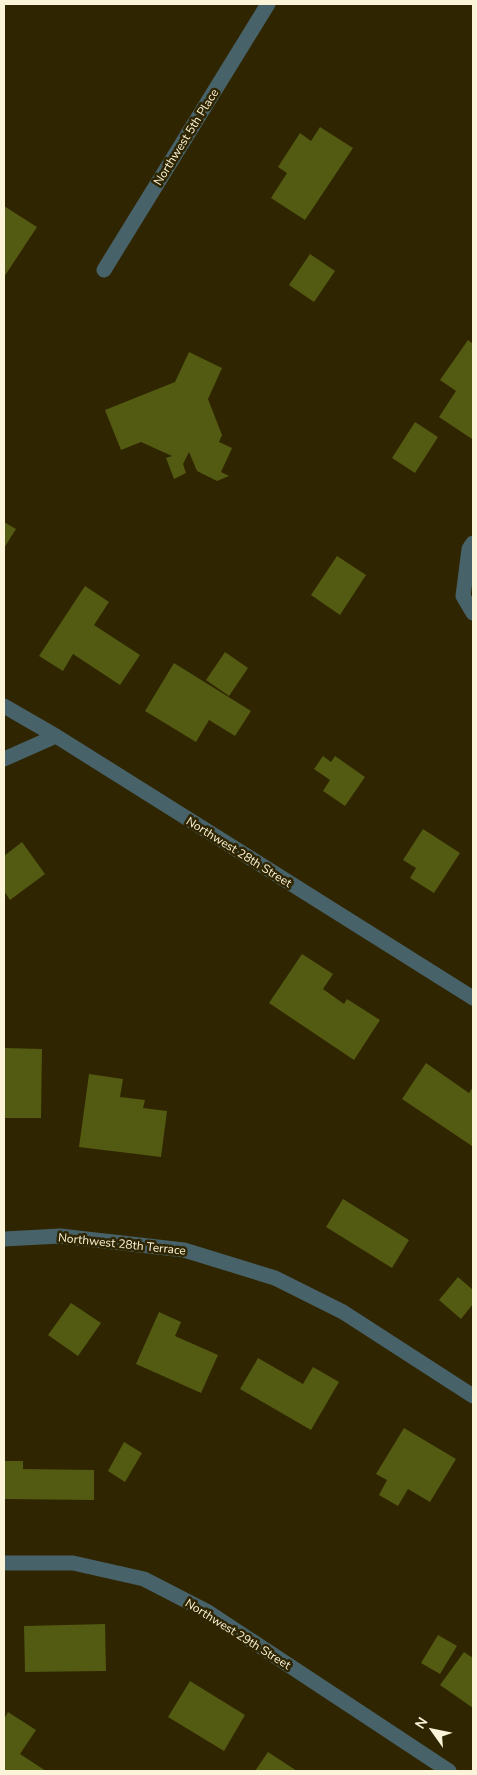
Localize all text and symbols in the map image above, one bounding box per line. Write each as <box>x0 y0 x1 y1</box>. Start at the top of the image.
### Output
street label: Northwest 5th Place <box>150 86 222 188</box>
street label: Northwest 28th Street <box>183 813 296 891</box>
street label: Northwest 28th Terrace <box>57 1229 187 1259</box>
street label: Northwest 29th Street <box>182 1595 295 1673</box>
north arrow <box>407 1705 457 1755</box>
text: N <box>411 1714 432 1733</box>

